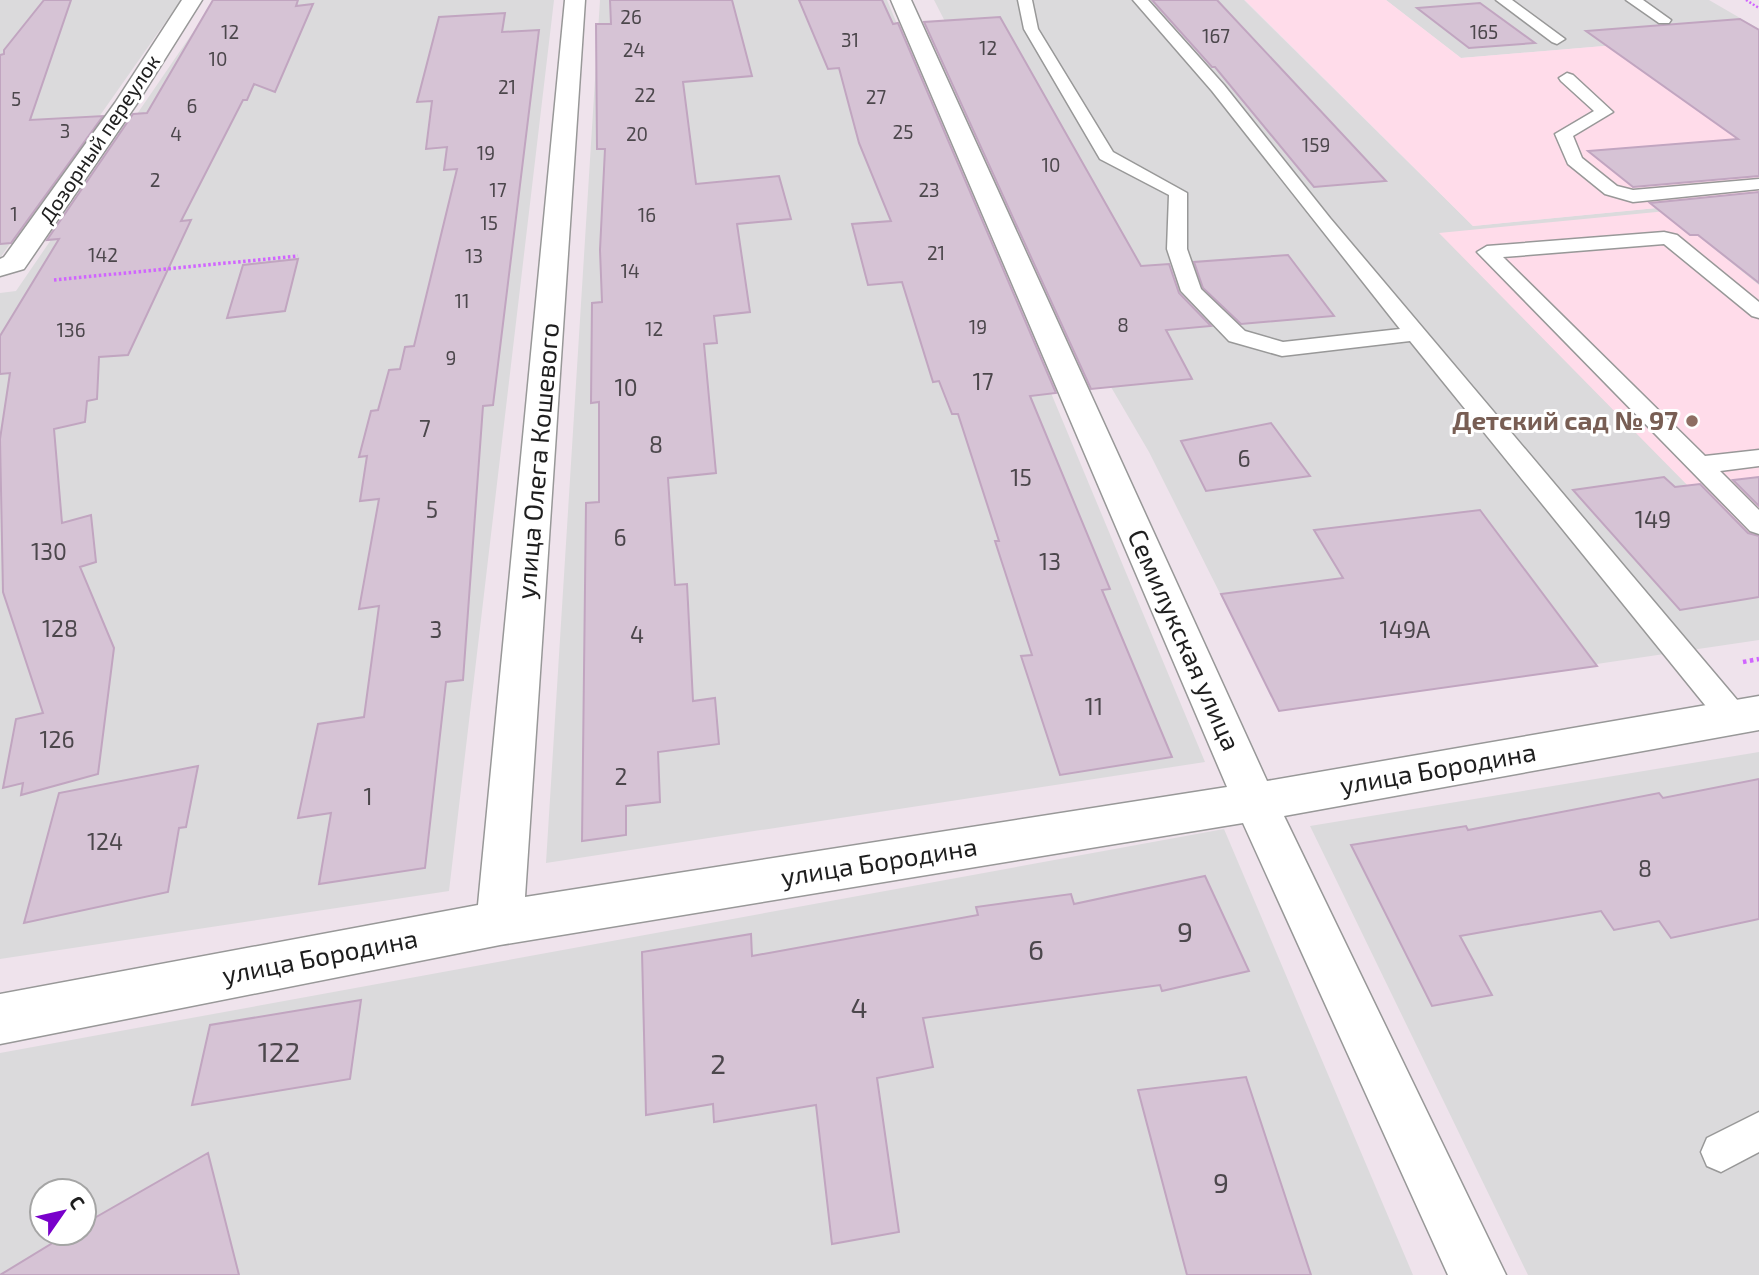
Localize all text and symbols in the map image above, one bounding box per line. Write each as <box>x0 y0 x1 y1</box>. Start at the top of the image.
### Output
house number: 26 <box>620 5 642 28</box>
house number: 12 <box>221 20 239 43</box>
house number: 165 <box>1470 20 1498 43</box>
house number: 167 <box>1202 24 1230 47</box>
house number: 31 <box>841 28 859 51</box>
house number: 12 <box>979 36 997 59</box>
house number: 24 <box>623 38 645 61</box>
house number: 10 <box>208 47 228 70</box>
street label: Дозорный переулок <box>33 49 165 228</box>
house number: 21 <box>498 75 516 98</box>
house number: 22 <box>634 83 656 106</box>
house number: 27 <box>866 85 886 108</box>
house number: 5 <box>11 87 21 110</box>
house number: 6 <box>187 94 197 117</box>
house number: 3 <box>60 119 70 142</box>
house number: 25 <box>893 120 913 143</box>
house number: 4 <box>170 122 182 145</box>
house number: 20 <box>626 122 648 145</box>
house number: 159 <box>1302 133 1330 156</box>
house number: 19 <box>477 141 495 164</box>
house number: 10 <box>1041 153 1061 176</box>
house number: 2 <box>150 168 160 191</box>
house number: 17 <box>489 178 507 201</box>
house number: 23 <box>918 178 940 201</box>
house number: 1 <box>10 202 18 225</box>
house number: 16 <box>638 203 656 226</box>
house number: 15 <box>480 211 498 234</box>
house number: 21 <box>927 241 945 264</box>
house number: 142 <box>88 243 118 266</box>
house number: 13 <box>465 244 483 267</box>
house number: 14 <box>620 259 640 282</box>
house number: 11 <box>454 289 470 312</box>
house number: 8 <box>1117 313 1129 336</box>
house number: 19 <box>969 315 987 338</box>
house number: 12 <box>645 317 663 340</box>
house number: 136 <box>57 318 86 341</box>
street label: улица Олега Кошевого <box>509 321 565 601</box>
house number: 9 <box>446 346 456 369</box>
house number: 17 <box>973 367 994 395</box>
house number: 10 <box>614 373 638 401</box>
place label: Детский сад № 97 <box>1452 404 1678 435</box>
marker: Детский сад № 97 <box>1684 413 1700 429</box>
house number: 7 <box>419 414 431 442</box>
house number: 8 <box>649 430 663 458</box>
house number: 6 <box>1237 444 1251 472</box>
house number: 15 <box>1010 463 1032 491</box>
house number: 5 <box>426 495 438 523</box>
house number: 149 <box>1635 505 1671 533</box>
house number: 6 <box>613 523 627 551</box>
street label: Семилукская улица <box>1122 524 1248 755</box>
house number: 130 <box>31 537 67 565</box>
house number: 13 <box>1039 547 1061 575</box>
house number: 128 <box>42 614 78 642</box>
house number: 3 <box>430 615 442 643</box>
house number: 149А <box>1380 615 1431 643</box>
house number: 4 <box>630 620 644 648</box>
house number: 11 <box>1085 692 1103 720</box>
house number: 126 <box>39 725 75 753</box>
street label: улица Бородина <box>1337 735 1538 801</box>
house number: 2 <box>615 762 627 790</box>
house number: 1 <box>363 782 373 810</box>
house number: 124 <box>87 827 123 855</box>
street label: улица Бородина <box>778 830 979 892</box>
house number: 8 <box>1638 854 1652 882</box>
house number: 9 <box>1177 914 1193 948</box>
street label: улица Бородина <box>219 921 420 991</box>
house number: 6 <box>1028 932 1044 966</box>
house number: 4 <box>850 990 868 1024</box>
house number: 122 <box>258 1034 300 1068</box>
house number: 2 <box>710 1046 726 1080</box>
house number: 9 <box>1213 1165 1229 1199</box>
north arrow <box>28 1177 98 1247</box>
text: С <box>65 1191 90 1213</box>

